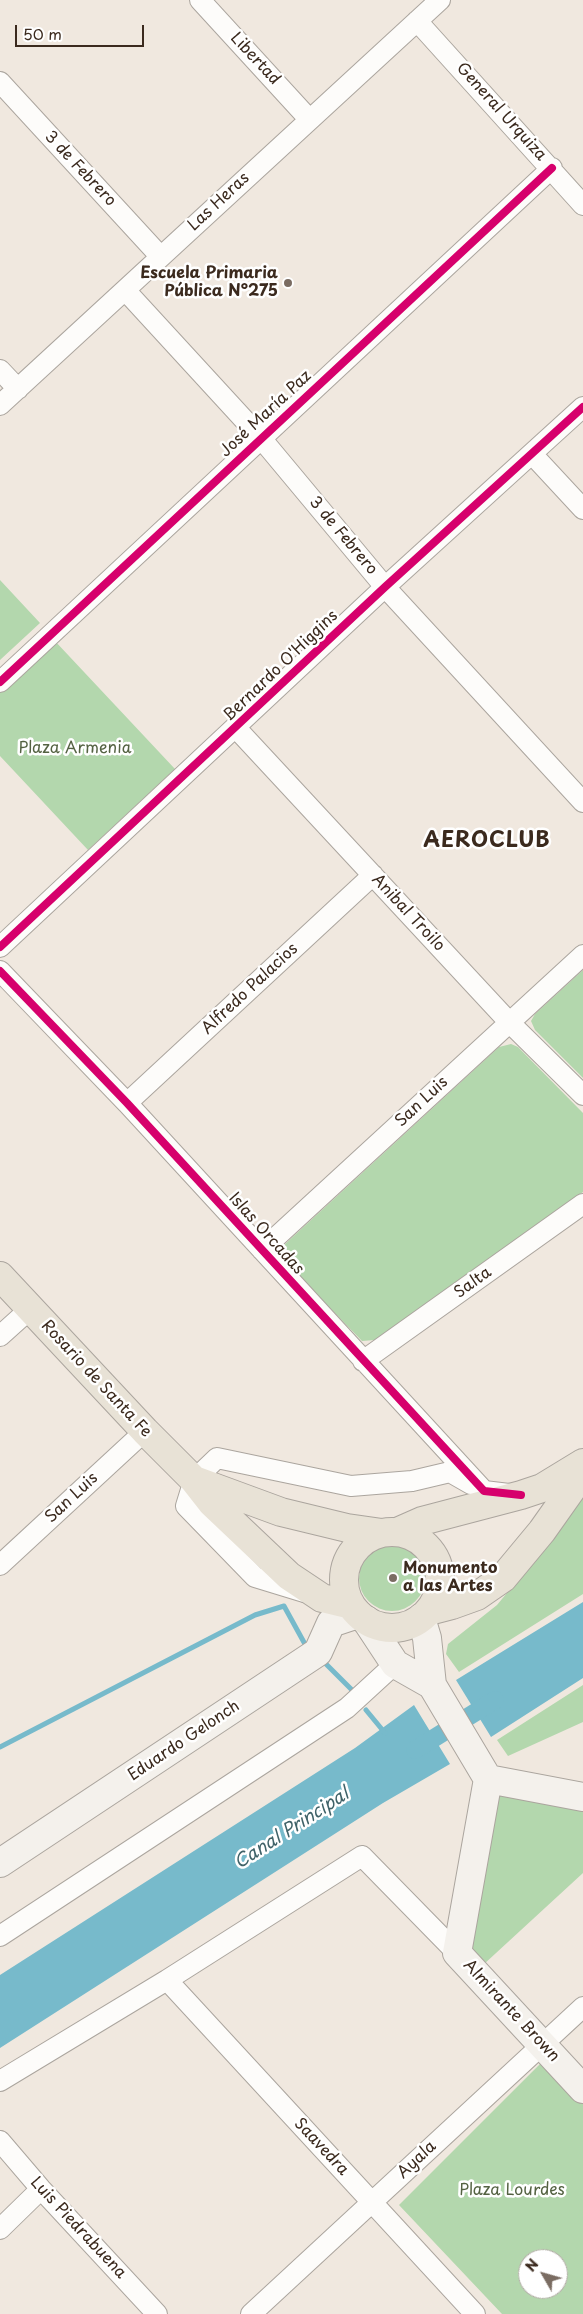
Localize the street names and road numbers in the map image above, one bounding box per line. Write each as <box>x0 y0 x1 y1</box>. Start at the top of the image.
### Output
street label: Libertad <box>226 29 284 89</box>
street label: General Urquiza <box>452 59 550 165</box>
street label: 3 de Febrero <box>40 127 120 211</box>
street label: Las Heras <box>184 169 254 235</box>
street label: José María Paz <box>216 367 316 461</box>
street label: 3 de Febrero <box>305 493 381 579</box>
street label: Bernardo O'Higgins <box>220 606 342 726</box>
street label: Anibal Troilo <box>367 871 449 955</box>
street label: Alfredo Palacios <box>198 940 302 1038</box>
street label: San Luis <box>392 1073 452 1131</box>
street label: Islas Orcadas <box>224 1189 308 1279</box>
street label: Salta <box>451 1263 495 1303</box>
street label: Rosario de Santa Fe <box>37 1317 155 1441</box>
street label: San Luis <box>42 1469 102 1527</box>
street label: Eduardo Gelonch <box>125 1697 243 1785</box>
street label: Almirante Brown <box>459 1956 563 2066</box>
street label: Saavedra <box>290 2114 352 2180</box>
street label: Ayala <box>394 2137 440 2183</box>
street label: Luis Piedrabuena <box>26 2173 130 2283</box>

